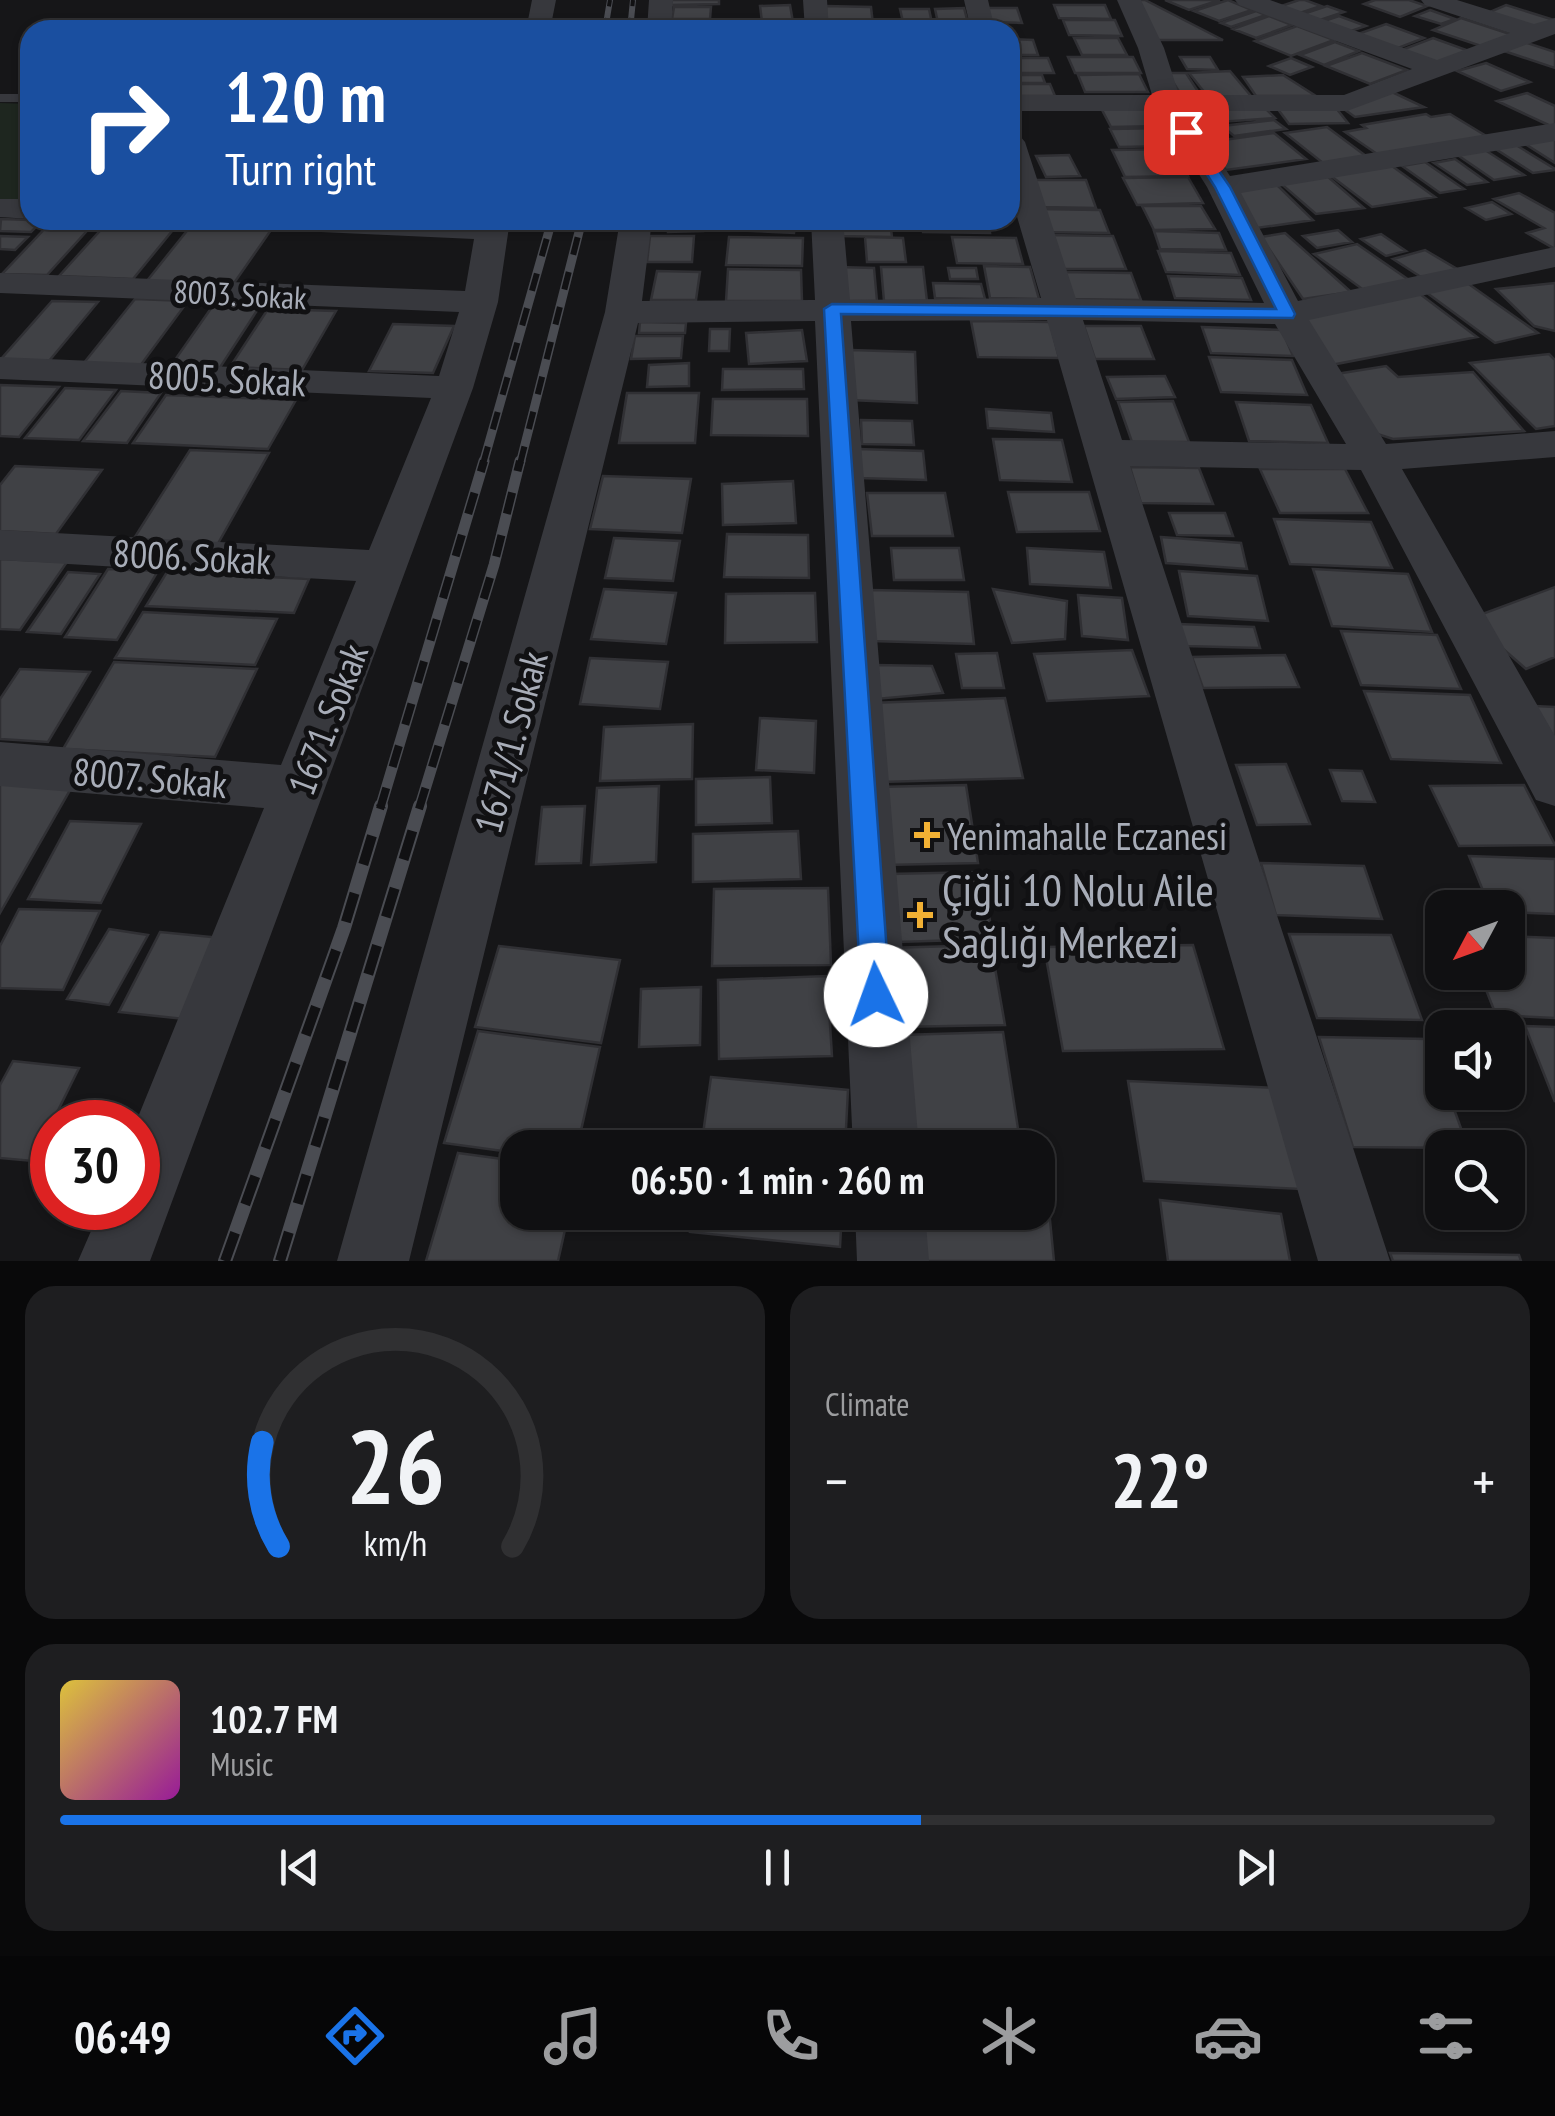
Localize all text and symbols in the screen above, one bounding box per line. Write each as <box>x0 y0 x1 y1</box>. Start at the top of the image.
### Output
text: 120 m <box>225 51 386 141</box>
icon: right <box>60 60 190 190</box>
pin <box>1144 90 1229 175</box>
icon: arrive <box>1159 105 1214 160</box>
text: Turn right <box>225 139 376 197</box>
street label: 8003. Sokak <box>172 270 308 318</box>
street label: 8005. Sokak <box>147 349 307 407</box>
street label: 8006. Sokak <box>112 527 272 585</box>
street label: 1671. Sokak <box>276 636 378 802</box>
street label: 1671/1. Sokak <box>462 645 558 838</box>
street label: 8007. Sokak <box>71 746 229 808</box>
place label: Yenimahalle Eczanesi <box>947 811 1227 860</box>
marker: Yenimahalle Eczanesi <box>916 824 938 846</box>
place label: Çiğli 10 Nolu Aile Sağlığı Merkezi <box>942 860 1214 970</box>
north arrow <box>1425 890 1525 990</box>
map controls <box>1425 890 1525 1230</box>
marker: Çiğli 10 Nolu Aile Sağlığı Merkezi <box>907 902 933 928</box>
position arrow <box>824 943 928 1047</box>
button: sound <box>1425 1010 1525 1110</box>
speed limit sign: 30 <box>30 1100 160 1230</box>
button: search <box>1425 1130 1525 1230</box>
text: 06:50 · 1 min · 260 m <box>631 1155 924 1204</box>
text: Climate <box>825 1383 909 1425</box>
text: 26 <box>345 1398 445 1533</box>
text: 22° <box>1110 1432 1210 1529</box>
text: − <box>825 1445 848 1516</box>
text: + <box>1472 1445 1495 1516</box>
text: km/h <box>363 1520 427 1566</box>
text: 102.7 FM <box>210 1694 338 1743</box>
text: Music <box>210 1743 273 1785</box>
icon: previous <box>272 1840 327 1895</box>
icon: pause <box>750 1840 805 1895</box>
icon: next <box>1228 1840 1283 1895</box>
icon: directions <box>320 2001 390 2071</box>
icon: music <box>538 2001 608 2071</box>
icon: phone <box>756 2001 826 2071</box>
icon: climate <box>974 2001 1044 2071</box>
icon: car <box>1193 2001 1263 2071</box>
icon: filters <box>1411 2001 1481 2071</box>
text: 06:49 <box>74 2007 171 2065</box>

